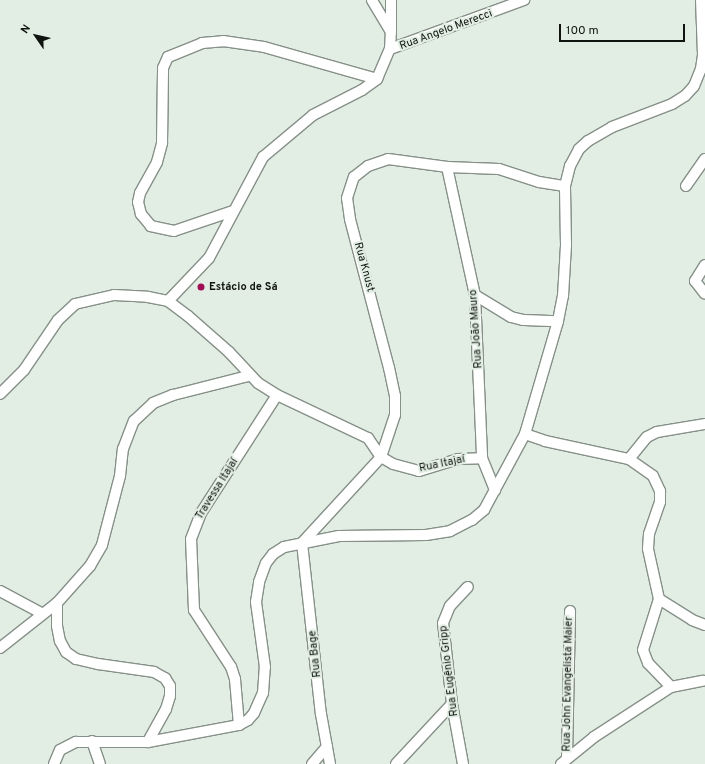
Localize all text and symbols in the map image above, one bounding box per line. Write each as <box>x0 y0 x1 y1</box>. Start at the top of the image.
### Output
street label: Rua Angelo Merecci <box>398 7 494 53</box>
north arrow <box>16 16 56 56</box>
scale bar <box>561 16 687 42</box>
text: N <box>18 22 34 36</box>
text: 100 m <box>566 23 599 39</box>
street label: Rua Knust <box>351 241 377 293</box>
place label: Estácio de Sá <box>209 280 278 294</box>
marker: Estácio de Sá <box>196 282 206 292</box>
street label: Rua João Mauro <box>467 289 485 369</box>
street label: Rua Itajaí <box>418 453 466 475</box>
street label: Travessa Itajaí <box>193 456 241 522</box>
street label: Rua John Evangelista Maier <box>560 616 576 752</box>
street label: Rua Eugênio Gripp <box>437 625 461 717</box>
street label: Rua Bage <box>306 630 324 678</box>

